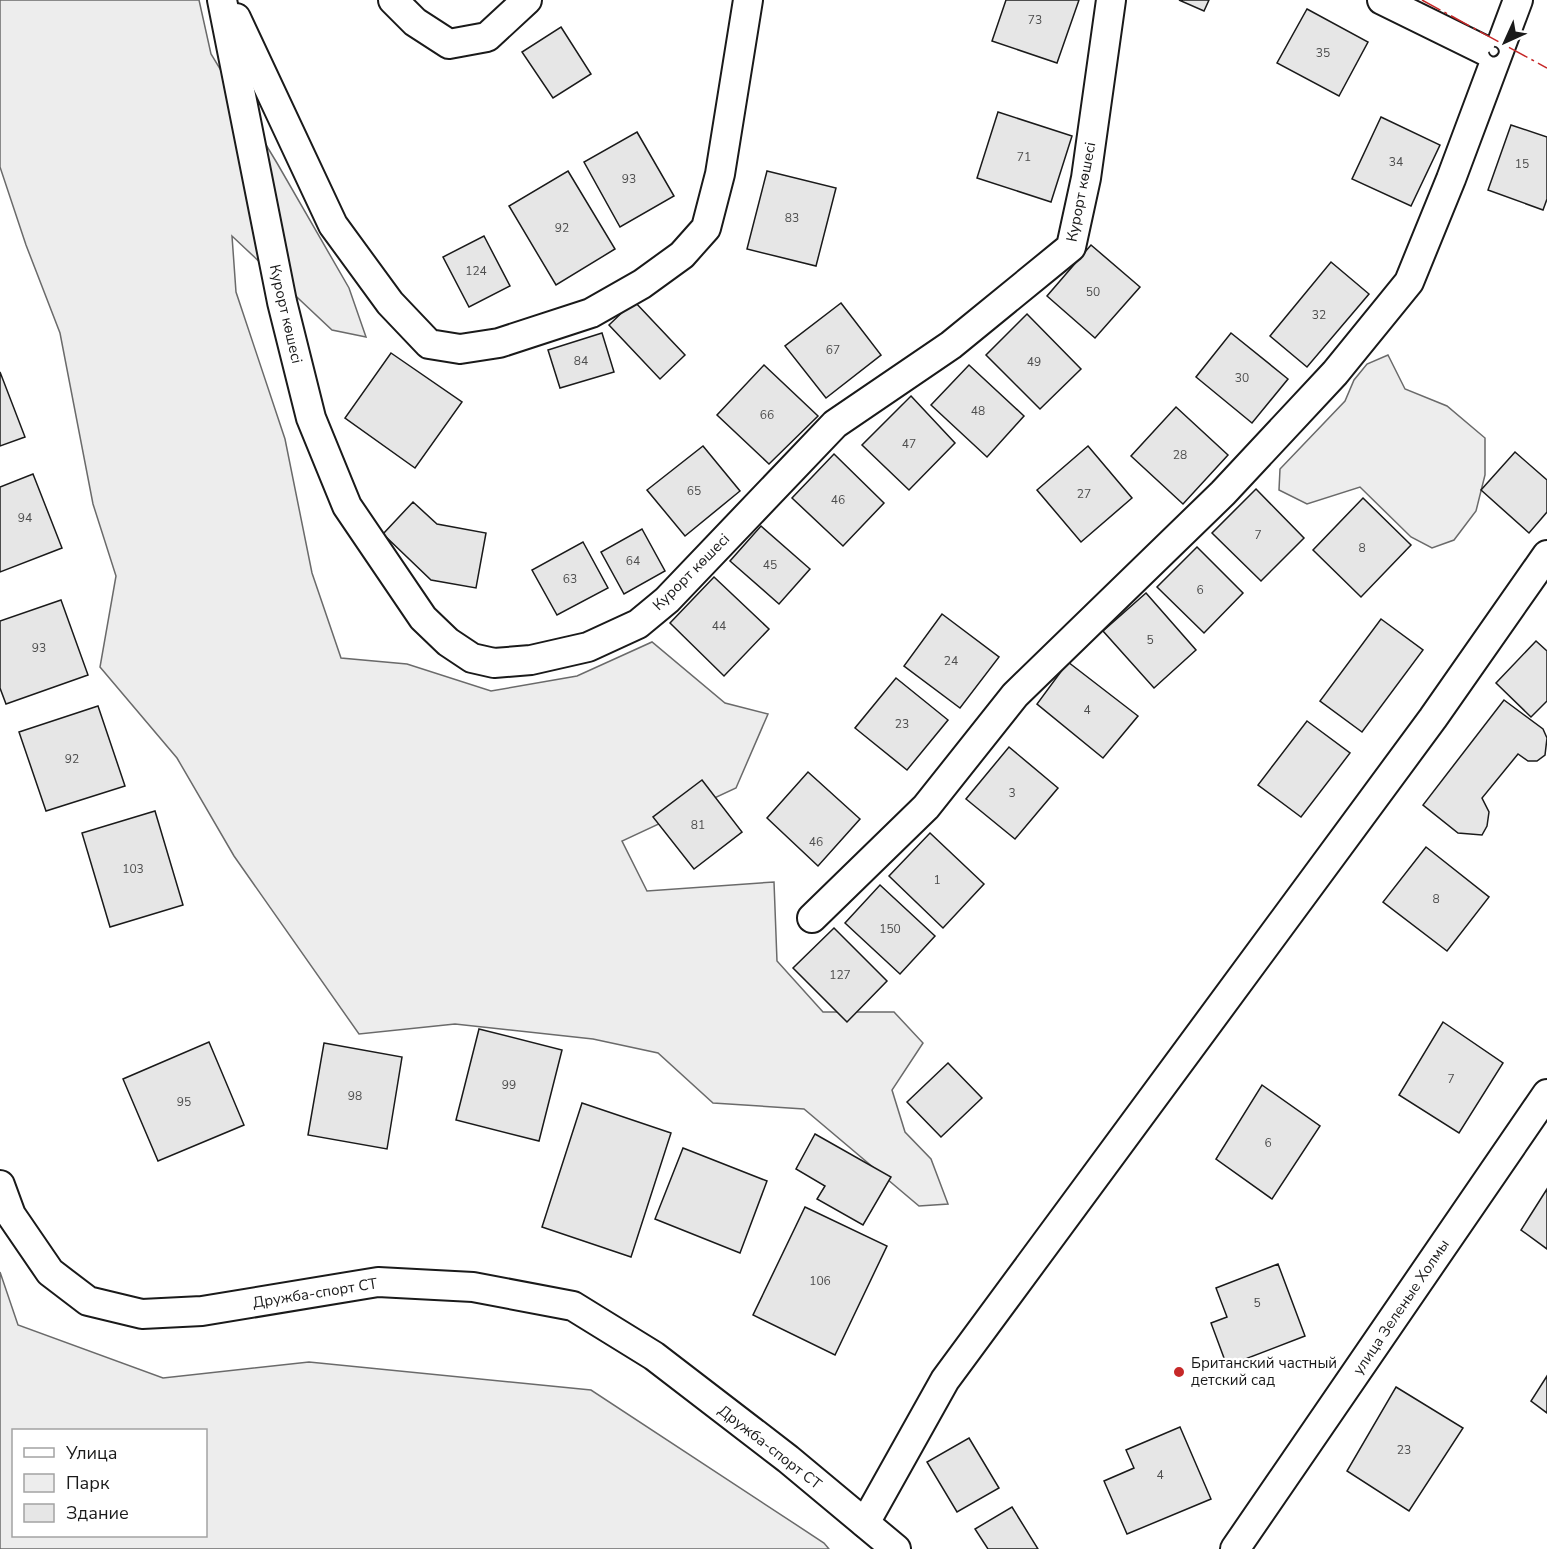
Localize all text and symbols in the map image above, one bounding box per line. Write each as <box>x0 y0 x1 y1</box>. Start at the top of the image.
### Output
house number: 73 <box>1028 12 1042 28</box>
north arrow <box>1475 12 1535 72</box>
text: С <box>1483 40 1507 64</box>
house number: 35 <box>1316 45 1330 61</box>
street label: Курорт көшесі <box>1062 140 1100 244</box>
house number: 71 <box>1017 149 1031 165</box>
house number: 34 <box>1389 154 1403 170</box>
house number: 15 <box>1515 156 1529 172</box>
house number: 93 <box>622 171 636 187</box>
house number: 83 <box>785 210 799 226</box>
house number: 92 <box>555 220 569 236</box>
street label: Курорт көшесі <box>265 262 307 366</box>
house number: 124 <box>465 263 487 279</box>
house number: 50 <box>1086 284 1100 300</box>
house number: 32 <box>1312 307 1326 323</box>
house number: 67 <box>826 342 840 358</box>
house number: 84 <box>574 353 588 369</box>
house number: 49 <box>1027 354 1041 370</box>
house number: 30 <box>1235 370 1249 386</box>
house number: 48 <box>971 403 985 419</box>
house number: 66 <box>760 407 774 423</box>
house number: 47 <box>902 436 916 452</box>
house number: 28 <box>1173 447 1187 463</box>
house number: 65 <box>687 483 701 499</box>
house number: 27 <box>1077 486 1091 502</box>
house number: 46 <box>831 492 845 508</box>
house number: 94 <box>18 510 32 526</box>
house number: 7 <box>1254 527 1262 543</box>
street label: Курорт көшесі <box>648 529 734 615</box>
house number: 8 <box>1358 540 1366 556</box>
house number: 64 <box>626 553 640 569</box>
house number: 45 <box>763 557 777 573</box>
house number: 63 <box>563 571 577 587</box>
house number: 6 <box>1196 582 1204 598</box>
house number: 44 <box>712 618 726 634</box>
house number: 5 <box>1146 632 1154 648</box>
house number: 93 <box>32 640 46 656</box>
house number: 24 <box>944 653 958 669</box>
house number: 4 <box>1083 702 1091 718</box>
house number: 23 <box>895 716 909 732</box>
house number: 92 <box>65 751 79 767</box>
house number: 3 <box>1008 785 1016 801</box>
house number: 81 <box>691 817 705 833</box>
house number: 46 <box>809 834 823 850</box>
house number: 103 <box>122 861 144 877</box>
house number: 1 <box>933 872 941 888</box>
house number: 8 <box>1432 891 1440 907</box>
house number: 150 <box>879 921 901 937</box>
house number: 127 <box>829 967 851 983</box>
house number: 7 <box>1447 1071 1455 1087</box>
house number: 99 <box>502 1077 516 1093</box>
house number: 98 <box>348 1088 362 1104</box>
house number: 95 <box>177 1094 191 1110</box>
house number: 6 <box>1264 1135 1272 1151</box>
street label: улица Зеленые Холмы <box>1348 1235 1454 1379</box>
street label: Дружба-спорт СТ <box>251 1273 379 1313</box>
house number: 106 <box>809 1273 831 1289</box>
house number: 5 <box>1253 1295 1261 1311</box>
place label: Британский частный детский сад <box>1191 1353 1337 1390</box>
marker: Британский частный детский сад <box>1172 1365 1186 1379</box>
street label: Дружба-спорт СТ <box>714 1400 826 1494</box>
legend <box>12 1429 207 1537</box>
text: Улица <box>65 1441 117 1465</box>
house number: 23 <box>1397 1442 1411 1458</box>
house number: 4 <box>1156 1467 1164 1483</box>
text: Парк <box>66 1471 110 1495</box>
text: Здание <box>66 1501 129 1525</box>

